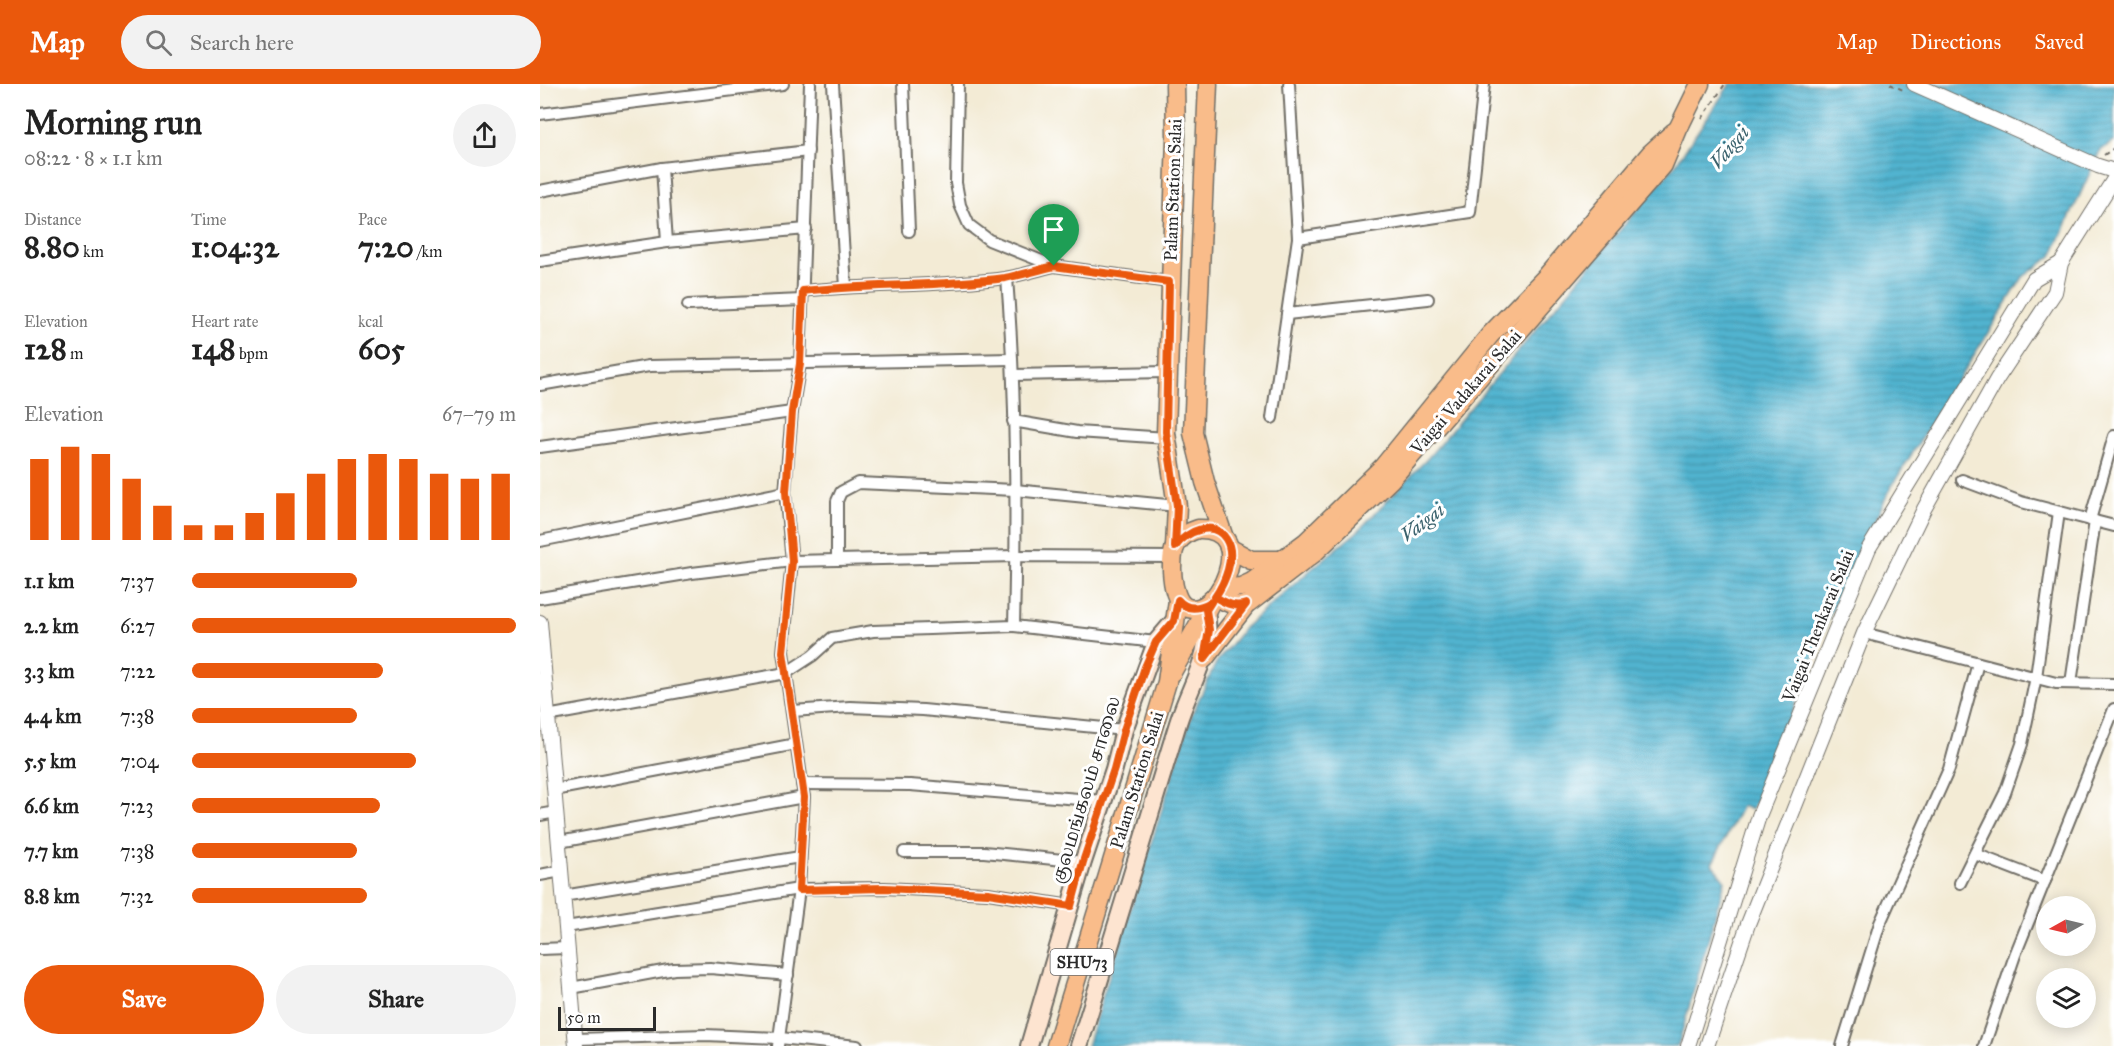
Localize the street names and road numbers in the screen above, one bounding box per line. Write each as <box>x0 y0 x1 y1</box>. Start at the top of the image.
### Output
street label: Palam Station Salai <box>1160 118 1186 262</box>
street label: Vaigai Vadakarai Salai <box>1405 325 1527 460</box>
street label: Vaigai Thenkarai Salai <box>1777 546 1860 707</box>
street label: குலமங்கலம் சாலை <box>1047 694 1125 886</box>
street label: Palam Station Salai <box>1106 708 1168 852</box>
road number: SHU73 <box>1050 949 1114 975</box>

